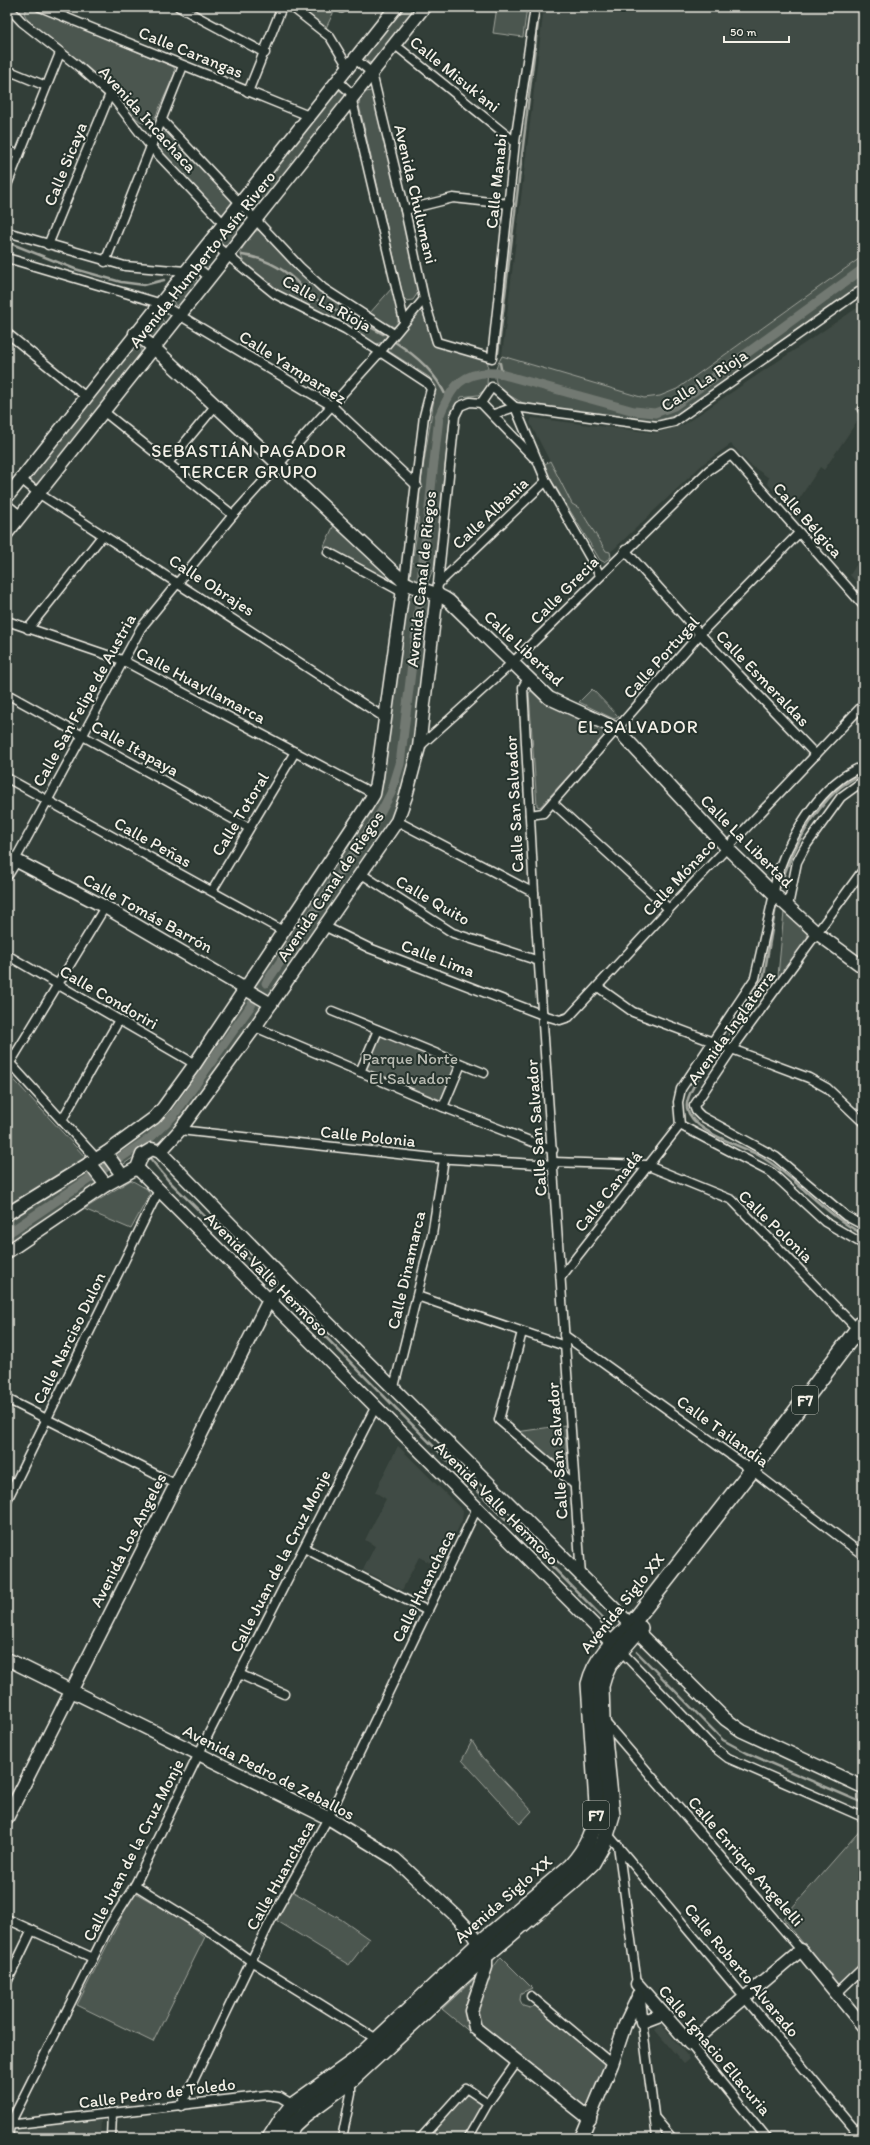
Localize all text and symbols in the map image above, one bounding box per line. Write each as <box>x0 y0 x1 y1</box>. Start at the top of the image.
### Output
scale bar <box>724 18 789 44</box>
street label: Calle Carangas <box>136 22 246 82</box>
text: 50 m <box>730 25 756 39</box>
street label: Calle Misuk'ani <box>406 32 504 116</box>
street label: Avenida Incachaca <box>95 62 201 177</box>
street label: Calle Sicaya <box>39 119 91 209</box>
street label: Avenida Chulumani <box>390 122 442 266</box>
street label: Calle Manabi <box>481 132 511 230</box>
street label: Avenida Humberto Asín Rivero <box>124 167 280 351</box>
street label: Calle La Rioja <box>279 270 375 336</box>
street label: Calle Yamparaez <box>236 326 350 408</box>
street label: Calle La Rioja <box>657 345 751 415</box>
district label: SEBASTIÁN PAGADOR TERCER GRUPO <box>151 440 347 483</box>
street label: Calle Albania <box>448 473 532 553</box>
street label: Calle Bélgica <box>769 478 847 562</box>
street label: Avenida Canal de Riegos <box>402 490 440 668</box>
street label: Calle Obrajes <box>165 550 259 620</box>
street label: Calle Grecia <box>526 552 602 628</box>
street label: Calle Libertad <box>480 606 569 691</box>
street label: Calle San Felipe de Austria <box>28 610 140 790</box>
street label: Calle Portugal <box>619 612 703 702</box>
street label: Calle Esmeraldas <box>712 626 814 730</box>
street label: Calle Huayllamarca <box>133 642 269 728</box>
street label: Calle Itapaya <box>88 716 182 780</box>
district label: EL SALVADOR <box>577 716 699 738</box>
street label: Calle San Salvador <box>500 735 528 873</box>
street label: Calle Totoral <box>207 768 273 860</box>
street label: Calle La Libertad <box>696 790 798 892</box>
street label: Avenida Canal de Riegos <box>272 807 388 965</box>
street label: Calle Peñas <box>111 813 195 871</box>
street label: Calle Mónaco <box>638 834 720 920</box>
street label: Calle Tomás Barrón <box>80 869 217 957</box>
street label: Calle Quito <box>392 871 474 929</box>
street label: Calle Lima <box>398 935 478 981</box>
street label: Calle Condoriri <box>56 961 162 1033</box>
street label: Avenida Inglaterra <box>683 966 779 1088</box>
park label: Parque Norte El Salvador <box>362 1048 458 1088</box>
street label: Calle San Salvador <box>521 1059 551 1197</box>
street label: Calle Polonia <box>319 1121 417 1151</box>
street label: Calle Canadá <box>570 1146 646 1236</box>
street label: Calle Polonia <box>735 1185 818 1267</box>
street label: Avenida Valle Hermoso <box>201 1208 333 1340</box>
street label: Calle Dinamarca <box>383 1209 429 1331</box>
street label: Calle Narciso Dulon <box>28 1268 110 1407</box>
street label: Calle San Salvador <box>542 1382 572 1520</box>
road number: F7 <box>792 1386 818 1414</box>
street label: Calle Tailandia <box>673 1391 773 1471</box>
street label: Avenida Valle Hermoso <box>431 1437 563 1569</box>
street label: Calle Juan de la Cruz Monje <box>225 1466 335 1656</box>
street label: Avenida Los Angeles <box>86 1470 170 1610</box>
street label: Calle Huanchaca <box>387 1526 459 1646</box>
street label: Avenida Siglo XX <box>576 1549 669 1657</box>
street label: Avenida Pedro de Zeballos <box>180 1720 358 1824</box>
street label: Calle Juan de la Cruz Monje <box>78 1755 188 1945</box>
street label: Calle Enrique Angelelli <box>684 1792 808 1930</box>
road number: F7 <box>583 1801 609 1829</box>
street label: Calle Huanchaca <box>241 1816 319 1934</box>
street label: Avenida Siglo XX <box>450 1851 556 1947</box>
street label: Calle Roberto Alvarado <box>680 1899 804 2041</box>
street label: Calle Ignacio Ellacuria <box>655 1981 776 2119</box>
street label: Calle Pedro de Toledo <box>77 2073 237 2113</box>

